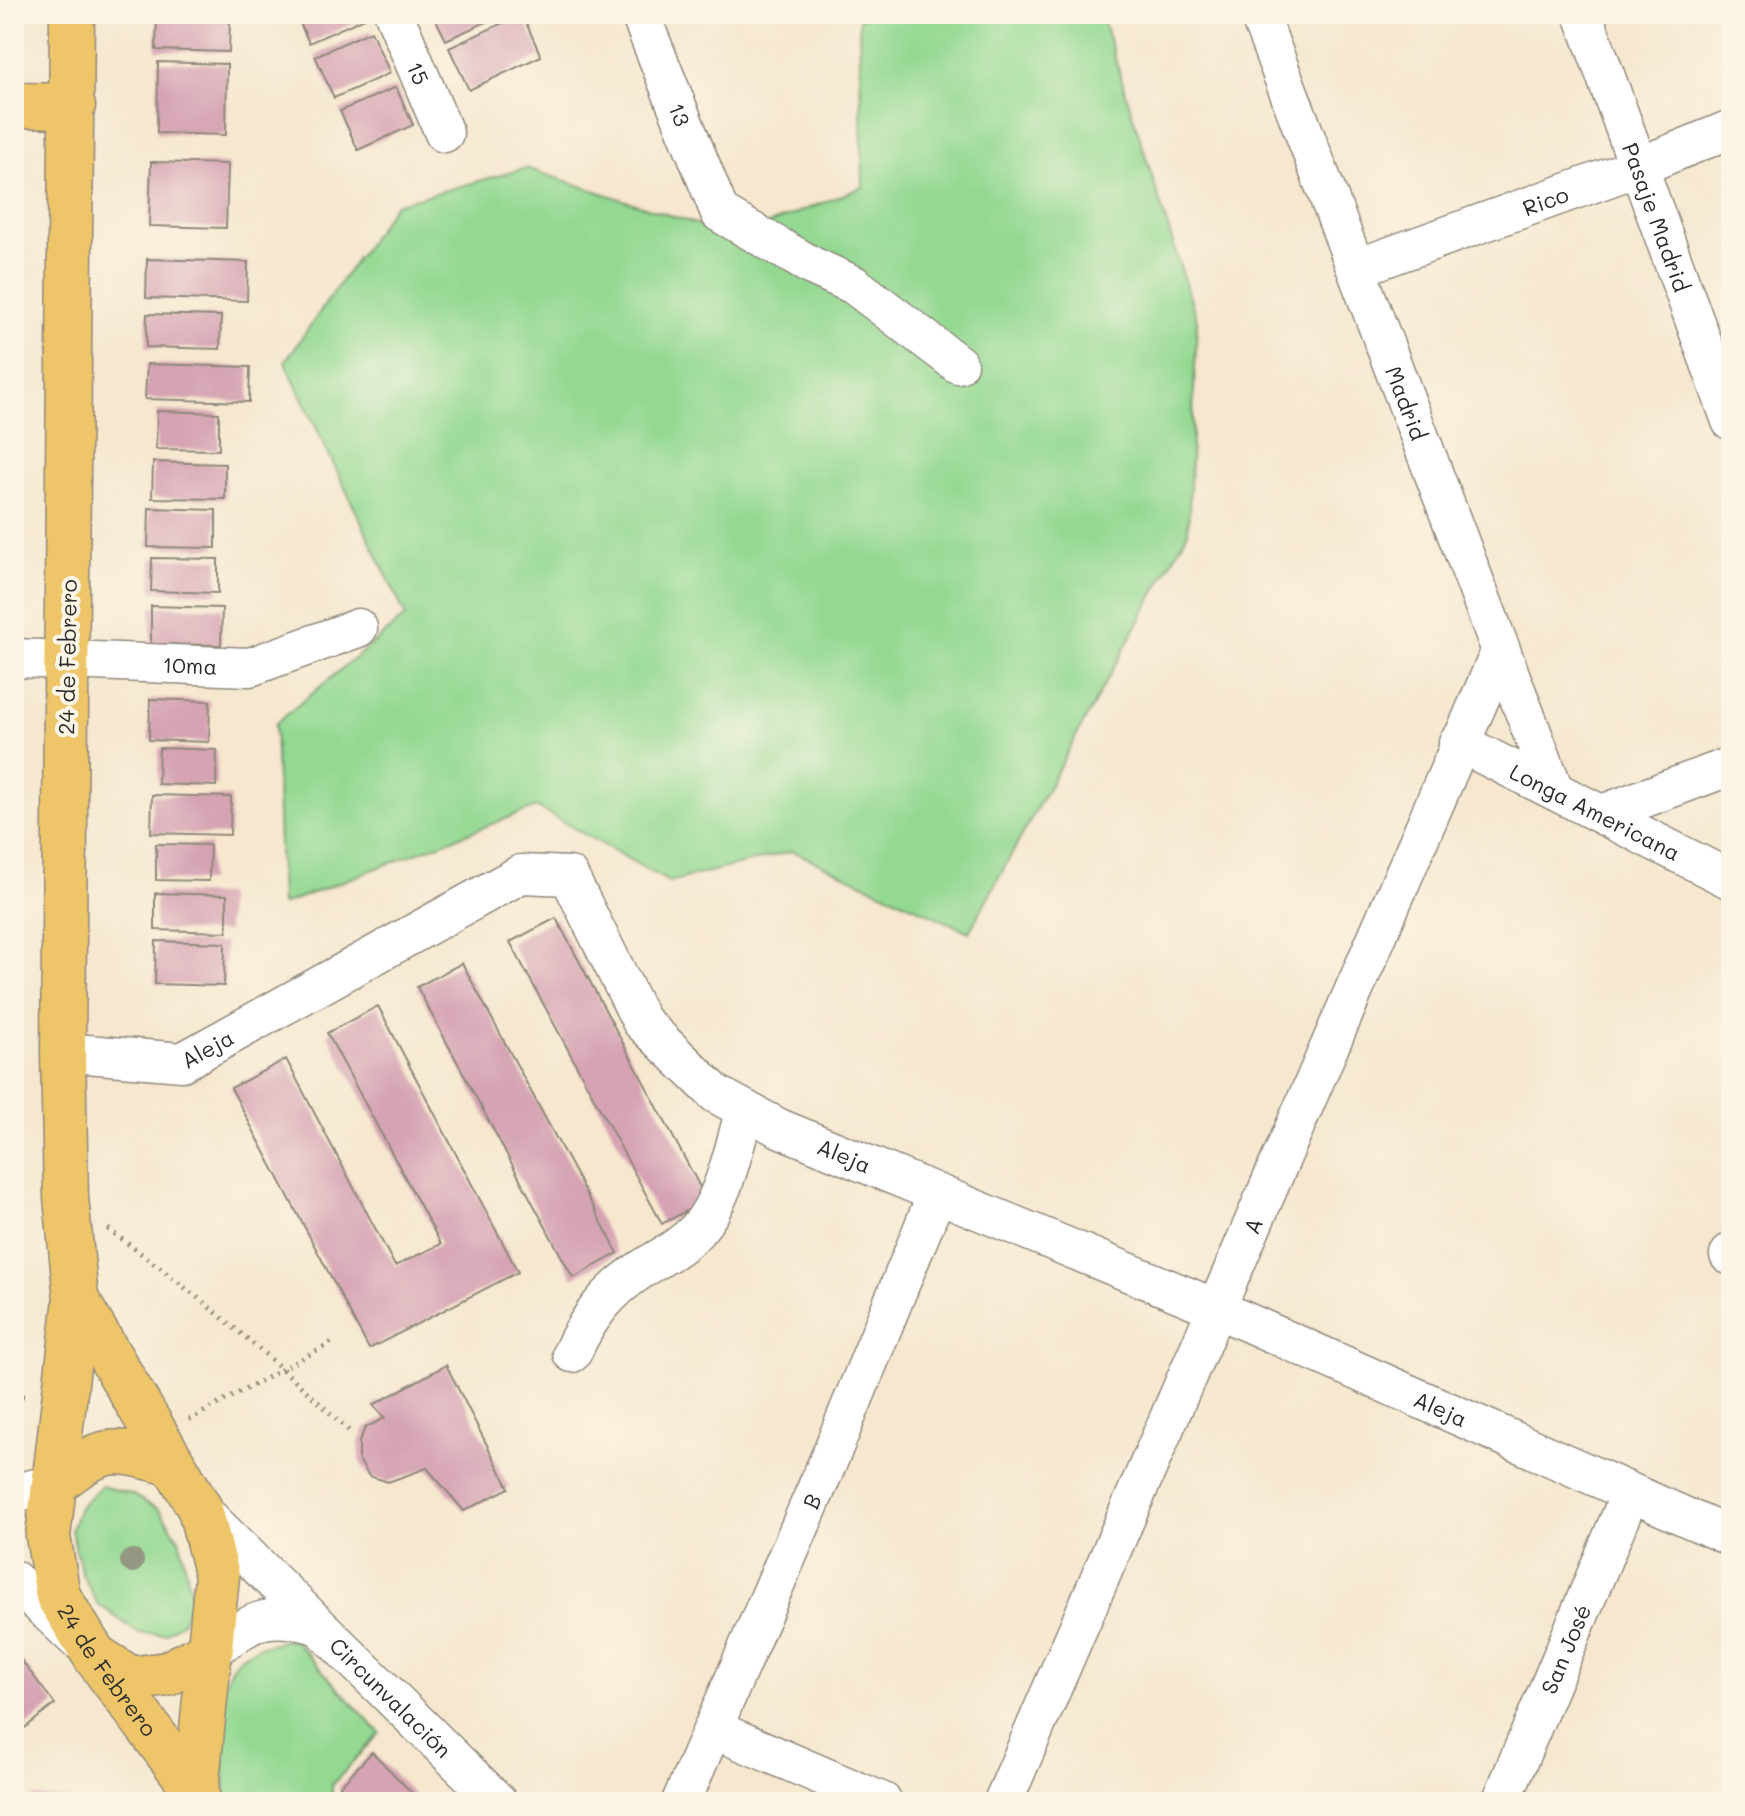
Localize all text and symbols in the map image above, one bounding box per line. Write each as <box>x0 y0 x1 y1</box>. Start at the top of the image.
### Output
street label: 15 <box>401 57 437 89</box>
street label: 13 <box>663 98 698 130</box>
street label: Pasaje Madrid <box>1616 138 1697 296</box>
street label: Rico <box>1518 179 1572 222</box>
street label: Madrid <box>1380 362 1434 444</box>
street label: 24 de Febrero <box>51 579 83 735</box>
street label: 10ma <box>162 649 218 680</box>
street label: Longa Americana <box>1505 756 1685 867</box>
street label: Aleja <box>176 1022 238 1074</box>
street label: Aleja <box>813 1131 876 1179</box>
street label: A <box>1236 1213 1269 1238</box>
street label: Aleja <box>1410 1384 1472 1433</box>
street label: B <box>795 1489 827 1513</box>
street label: 24 de Febrero <box>52 1598 164 1742</box>
street label: San José <box>1533 1600 1597 1698</box>
street label: Circunvalación <box>324 1630 458 1763</box>

